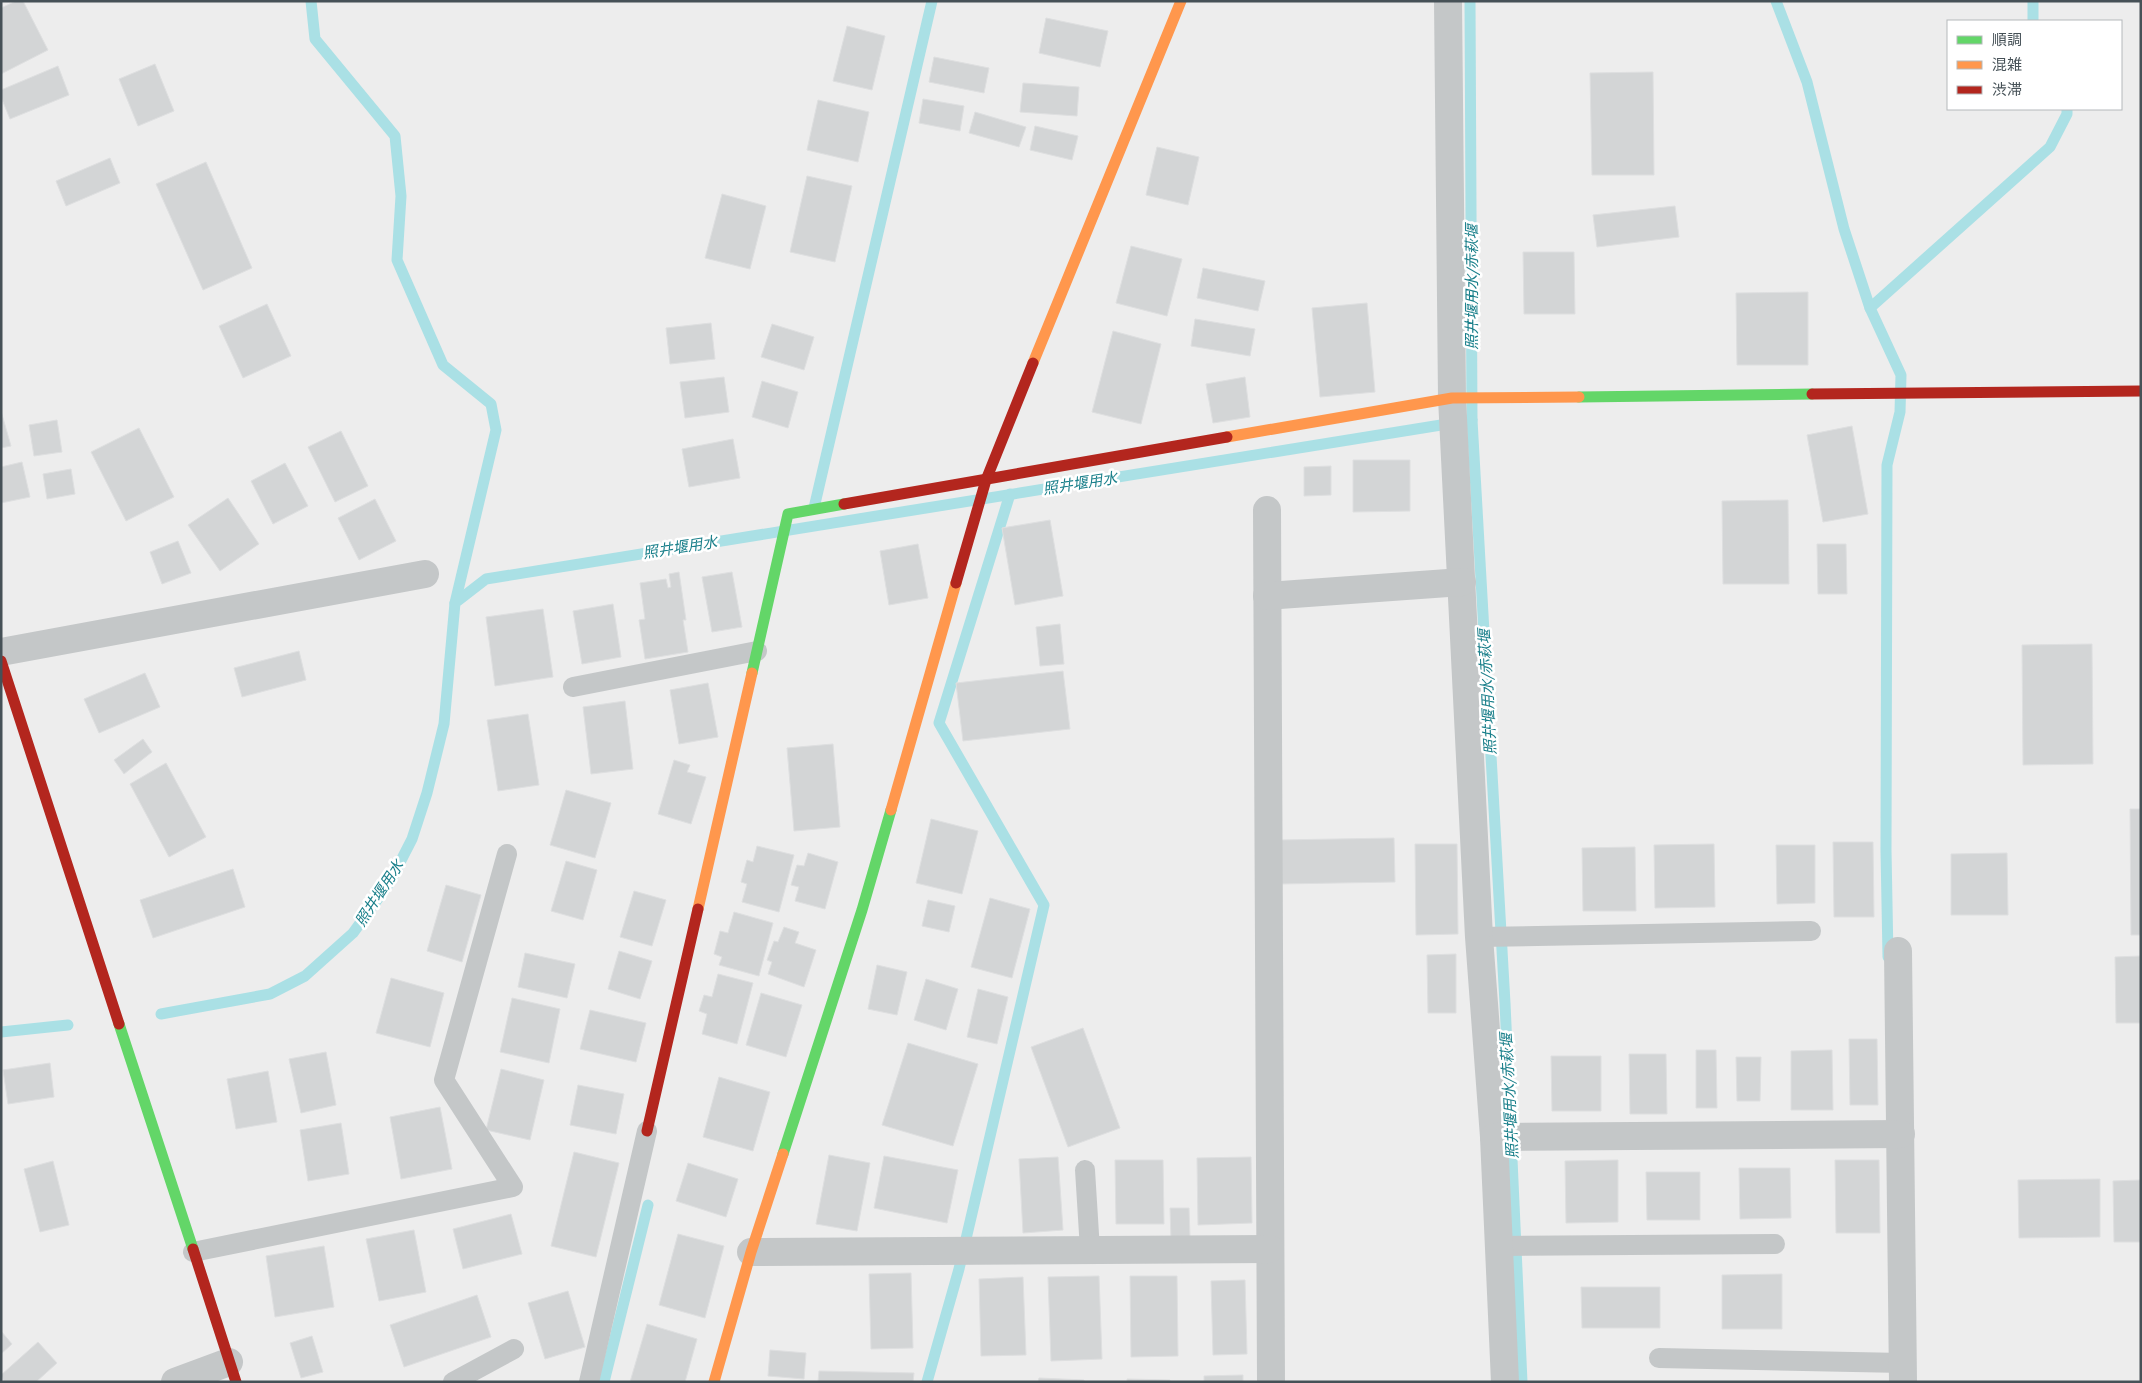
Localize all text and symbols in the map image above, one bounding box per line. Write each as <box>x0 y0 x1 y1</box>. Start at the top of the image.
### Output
legend <box>1947 20 2122 110</box>
text: 順調 <box>1992 30 2022 49</box>
text: 混雑 <box>1992 55 2022 74</box>
text: 渋滞 <box>1992 80 2022 99</box>
water label: 照井堰用水/赤萩堰 <box>1462 221 1481 350</box>
water label: 照井堰用水 <box>1041 467 1120 498</box>
water label: 照井堰用水 <box>641 531 720 562</box>
water label: 照井堰用水/赤萩堰 <box>1474 626 1500 755</box>
water label: 照井堰用水 <box>351 855 408 930</box>
water label: 照井堰用水/赤萩堰 <box>1496 1030 1522 1159</box>

